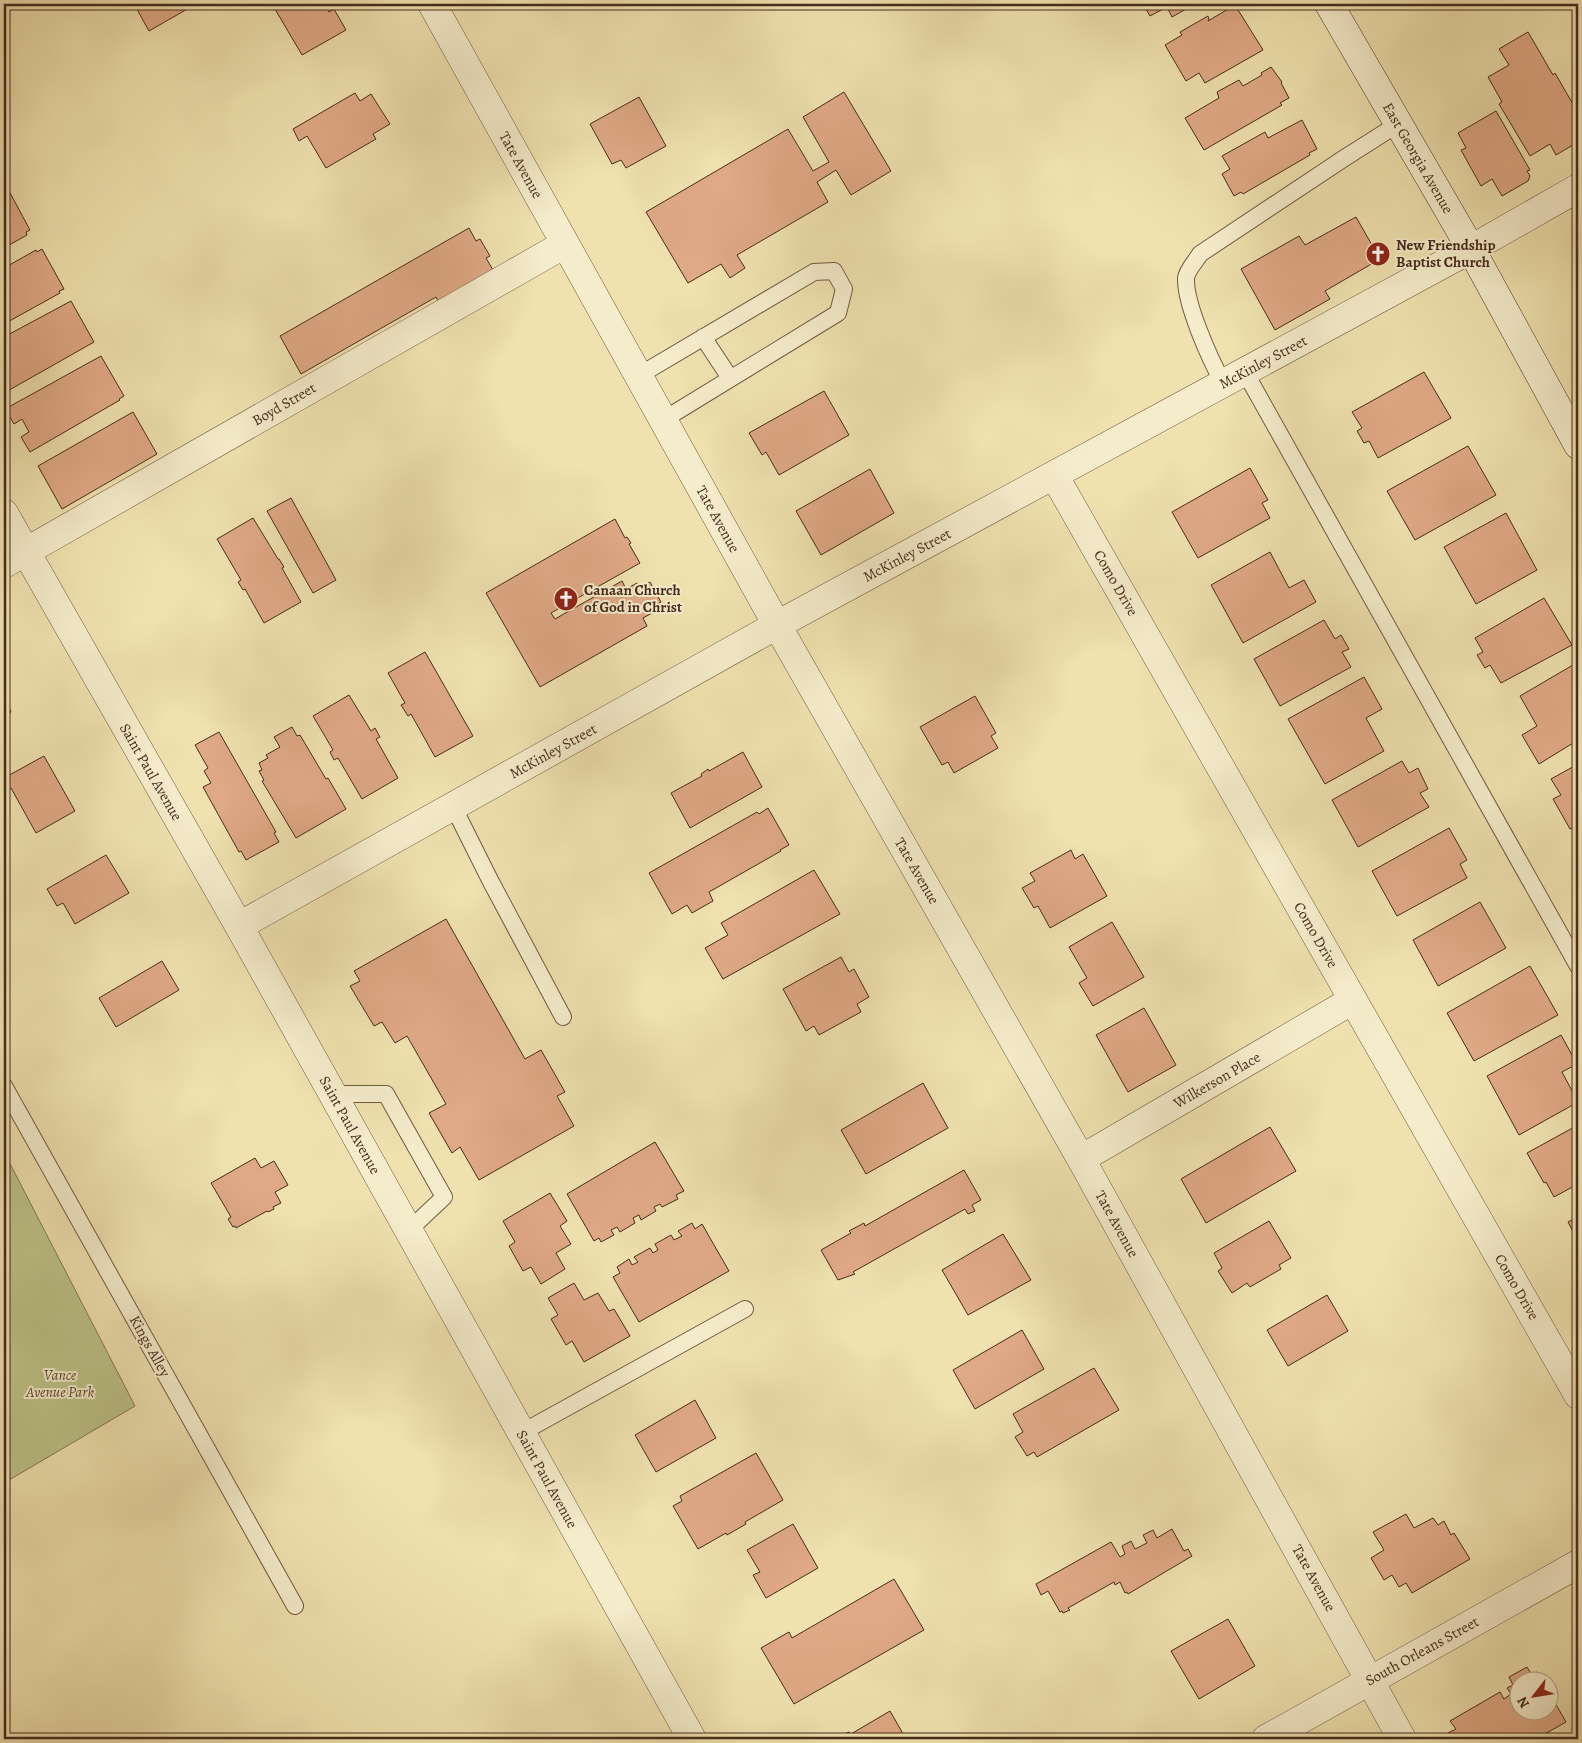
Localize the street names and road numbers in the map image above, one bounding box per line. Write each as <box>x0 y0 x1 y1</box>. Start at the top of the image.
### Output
street label: East Georgia Avenue <box>1378 99 1458 218</box>
street label: Tate Avenue <box>494 128 548 202</box>
street label: McKinley Street <box>1215 330 1311 394</box>
street label: Boyd Street <box>249 378 320 430</box>
street label: Tate Avenue <box>691 482 745 556</box>
street label: McKinley Street <box>859 523 955 587</box>
street label: Como Drive <box>1089 546 1143 620</box>
street label: McKinley Street <box>506 719 600 783</box>
street label: Saint Paul Avenue <box>115 720 187 825</box>
street label: Tate Avenue <box>890 834 944 908</box>
street label: Como Drive <box>1289 898 1343 972</box>
street label: Wilkerson Place <box>1169 1047 1264 1114</box>
street label: Saint Paul Avenue <box>315 1072 385 1178</box>
street label: Tate Avenue <box>1090 1187 1144 1261</box>
street label: Como Drive <box>1490 1250 1544 1324</box>
street label: Kings Alley <box>125 1312 175 1381</box>
street label: Saint Paul Avenue <box>512 1426 582 1532</box>
street label: Tate Avenue <box>1287 1541 1341 1615</box>
street label: South Orleans Street <box>1362 1612 1482 1690</box>

